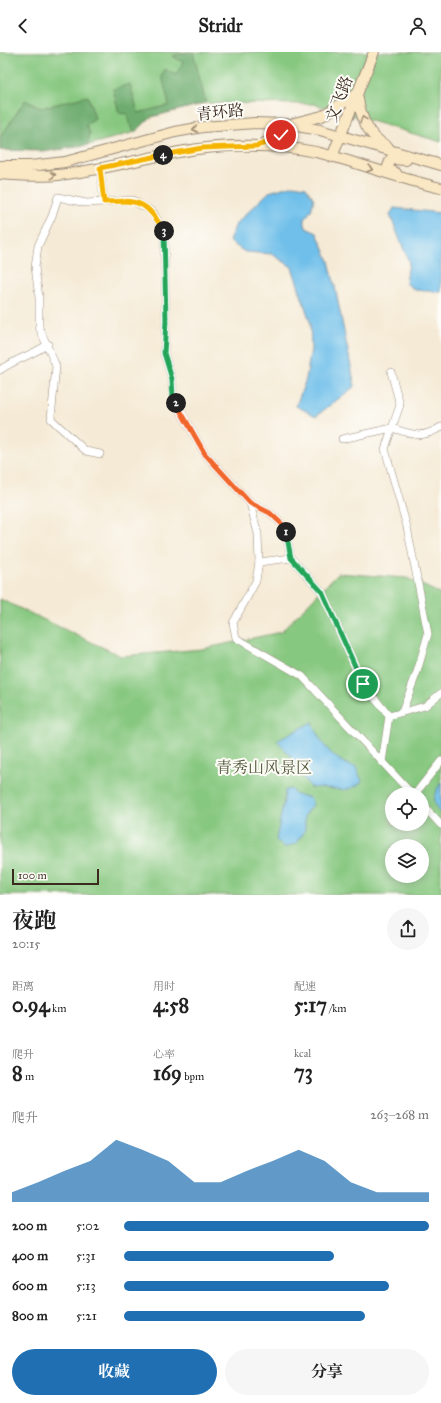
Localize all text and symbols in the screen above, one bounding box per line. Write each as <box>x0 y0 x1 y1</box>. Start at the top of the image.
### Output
icon: back <box>12 15 34 37</box>
text: Stridr <box>198 15 243 37</box>
icon: person <box>407 15 429 37</box>
street label: 文飞路 <box>322 73 356 125</box>
street label: 青环路 <box>195 100 245 124</box>
one-way arrow <box>359 115 368 122</box>
pin <box>264 118 298 152</box>
one-way arrow <box>192 124 199 132</box>
icon: check <box>270 124 292 146</box>
pin: 4 <box>153 145 173 165</box>
text: 4 <box>160 148 166 161</box>
one-way arrow <box>366 164 373 173</box>
one-way arrow <box>50 171 56 180</box>
pin: 3 <box>154 221 174 241</box>
text: 3 <box>162 224 166 237</box>
pin: 2 <box>166 393 186 413</box>
text: 2 <box>173 396 179 409</box>
pin: 1 <box>276 522 296 542</box>
text: 1 <box>284 525 288 538</box>
pin <box>346 667 380 701</box>
icon: arrive <box>352 673 374 695</box>
park label: 青秀山风景区 <box>216 758 312 777</box>
map controls <box>385 787 429 883</box>
button: locate <box>385 787 429 831</box>
button: layers <box>385 839 429 883</box>
scale bar <box>12 867 99 886</box>
text: 100 m <box>18 869 47 882</box>
text: 夜跑 <box>12 907 56 934</box>
button: share <box>387 908 429 950</box>
text: 20:15 <box>12 936 40 952</box>
text: 距离 <box>12 980 34 993</box>
text: 用时 <box>153 980 175 993</box>
text: 配速 <box>294 980 316 993</box>
text: 0.94 <box>12 993 50 1017</box>
text: 4:58 <box>153 993 189 1017</box>
text: 5:17 <box>294 993 327 1017</box>
text: km <box>50 1002 66 1015</box>
text: /km <box>327 1002 347 1015</box>
text: kcal <box>294 1047 311 1060</box>
text: 爬升 <box>12 1048 34 1061</box>
text: 心率 <box>153 1048 175 1061</box>
text: 73 <box>294 1060 313 1084</box>
text: 8 <box>12 1061 23 1085</box>
text: 169 <box>153 1061 182 1085</box>
text: m <box>23 1070 34 1083</box>
text: bpm <box>182 1070 204 1083</box>
text: 263–268 m <box>370 1107 429 1123</box>
text: 爬升 <box>12 1110 38 1126</box>
text: 200 m <box>12 1218 47 1234</box>
text: 5:02 <box>76 1218 99 1234</box>
text: 400 m <box>12 1248 48 1264</box>
text: 5:31 <box>76 1248 96 1264</box>
text: 600 m <box>12 1278 48 1294</box>
text: 5:13 <box>76 1278 96 1294</box>
text: 800 m <box>12 1308 48 1324</box>
text: 5:21 <box>76 1308 97 1324</box>
button: 收藏 <box>12 1349 217 1395</box>
button: 分享 <box>225 1349 429 1395</box>

